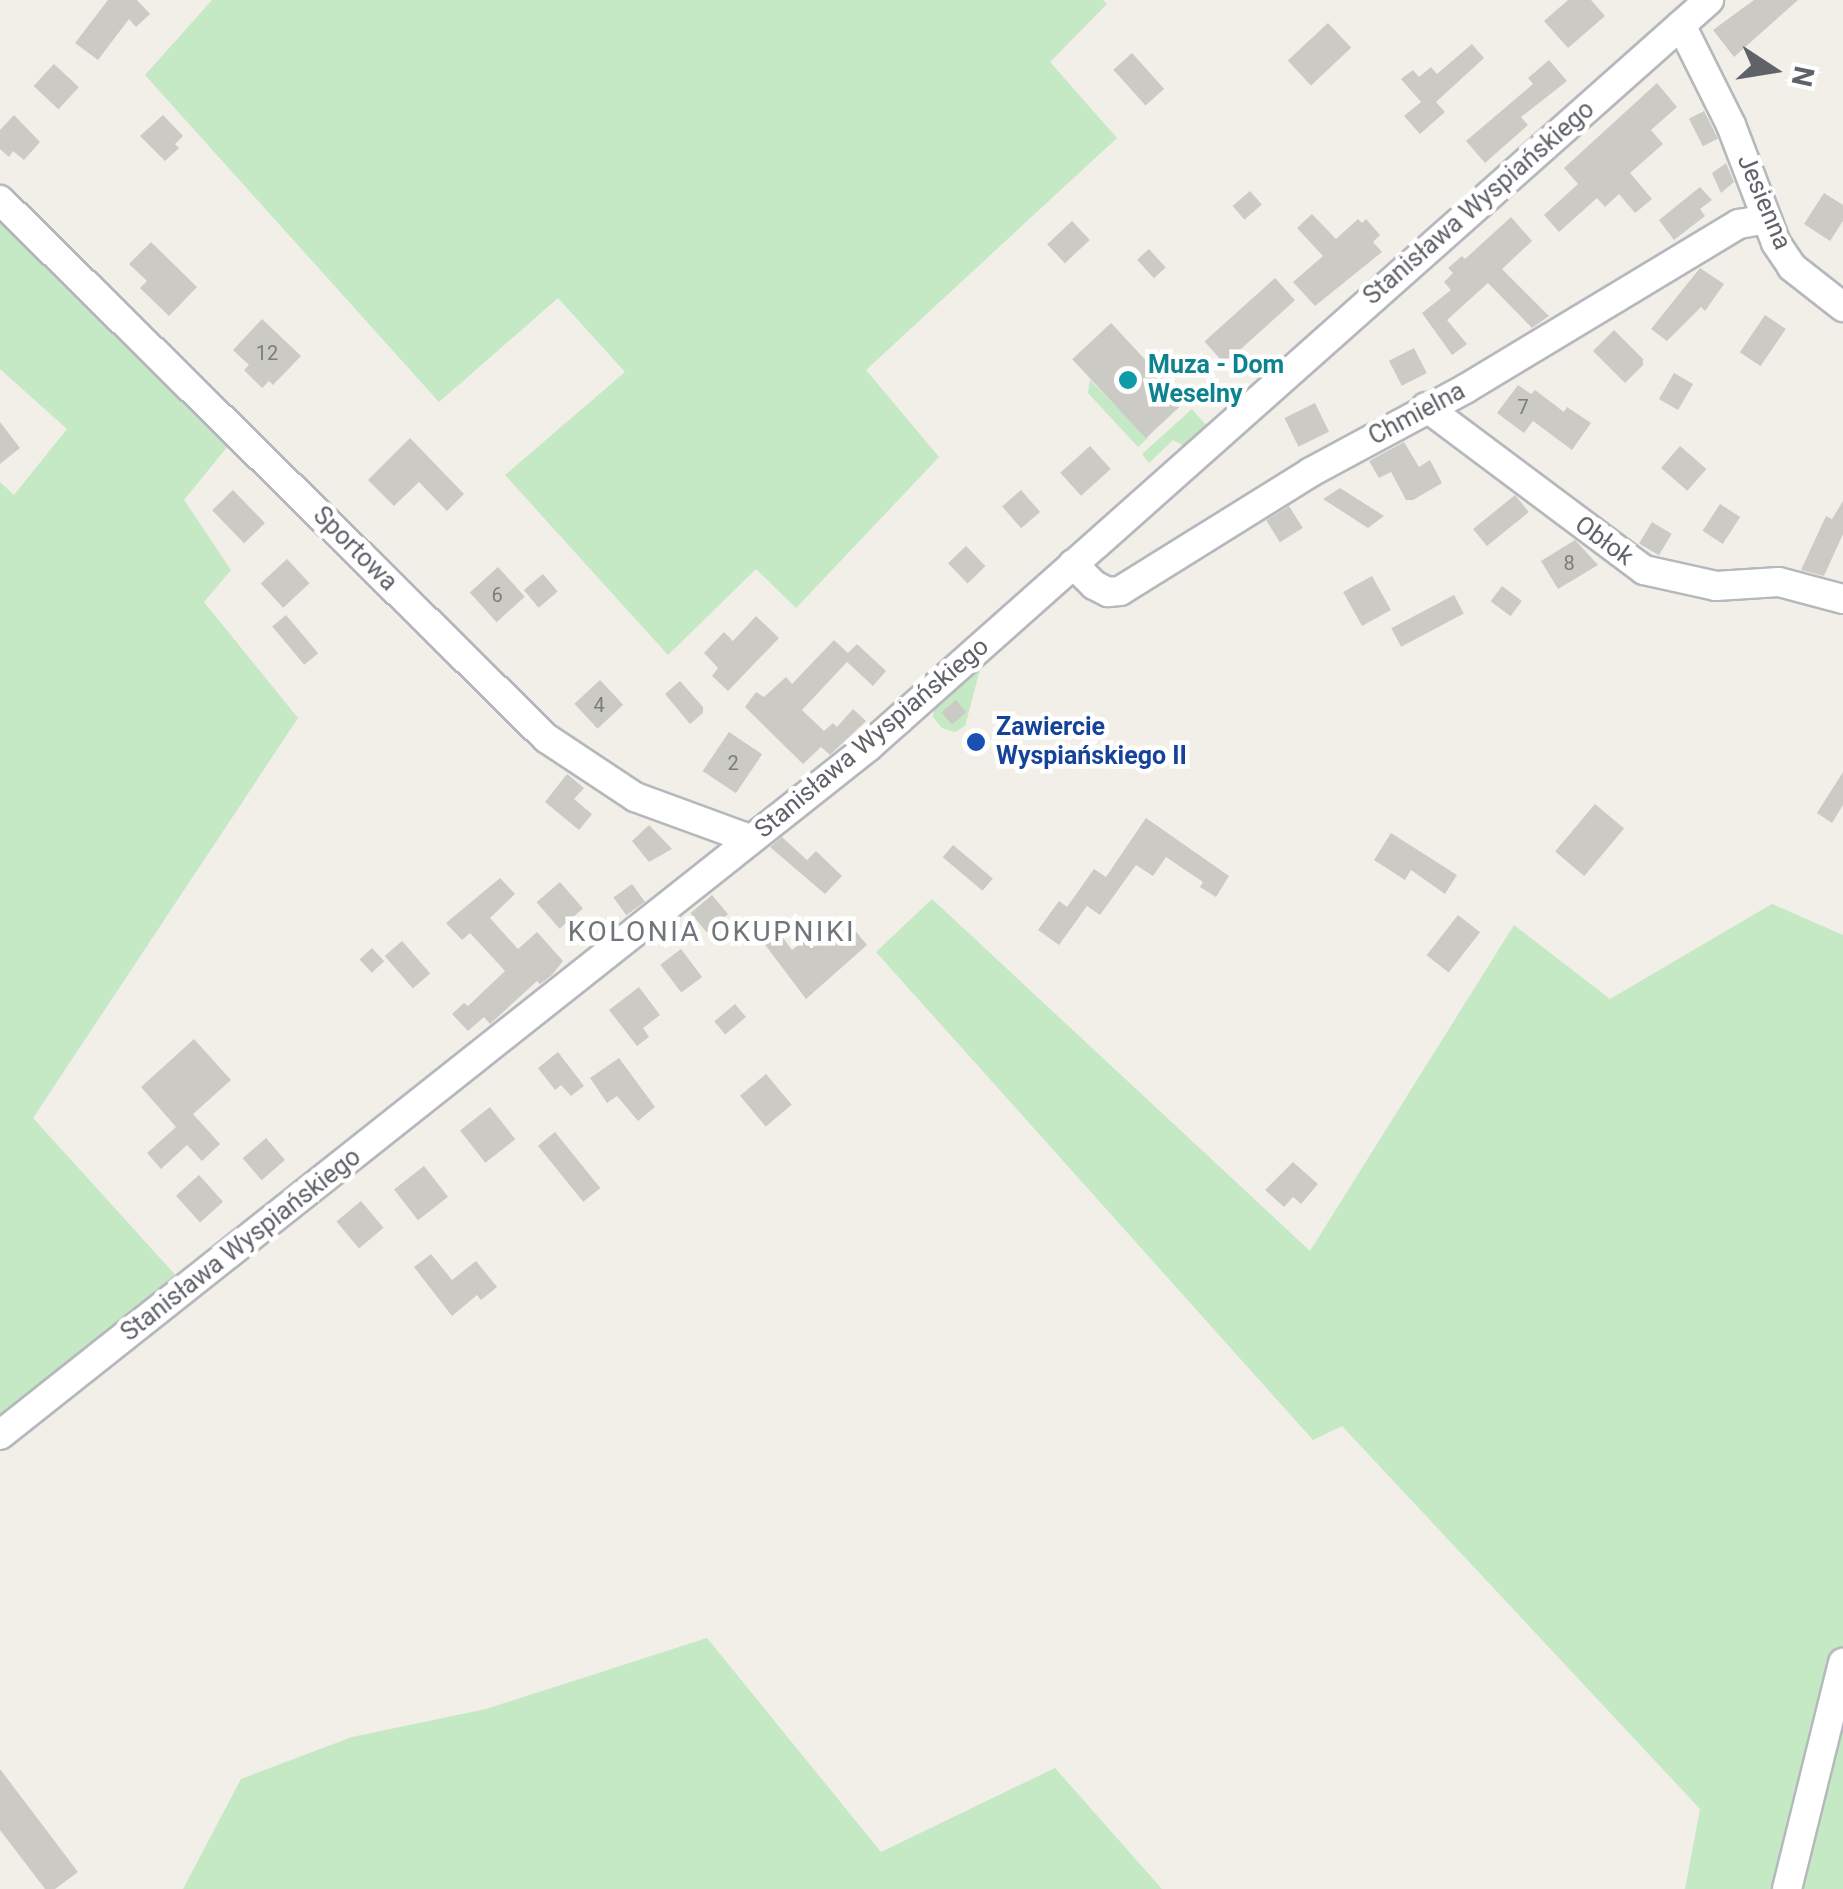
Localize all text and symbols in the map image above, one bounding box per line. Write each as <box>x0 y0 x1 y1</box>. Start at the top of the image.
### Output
north arrow <box>1723 20 1823 120</box>
text: N <box>1785 63 1821 89</box>
street label: Stanisława Wyspiańskiego <box>1357 95 1601 311</box>
street label: Jesienna <box>1731 150 1797 254</box>
house number: 12 <box>256 341 278 365</box>
place label: Muza - Dom Weselny <box>1148 351 1284 410</box>
marker: Muza - Dom Weselny <box>1117 369 1139 391</box>
street label: Chmielna <box>1364 376 1470 452</box>
house number: 7 <box>1517 395 1529 419</box>
street label: Sportowa <box>307 501 403 597</box>
street label: Obłok <box>1569 510 1639 572</box>
house number: 8 <box>1563 551 1575 575</box>
house number: 6 <box>491 583 503 607</box>
street label: Stanisława Wyspiańskiego <box>749 631 995 845</box>
house number: 4 <box>593 693 605 717</box>
place label: Zawiercie Wyspiańskiego II <box>996 713 1187 772</box>
marker: Zawiercie Wyspiańskiego II <box>965 731 987 753</box>
house number: 2 <box>727 751 739 775</box>
district label: KOLONIA OKUPNIKI <box>568 915 856 949</box>
street label: Stanisława Wyspiańskiego <box>115 1142 367 1348</box>

